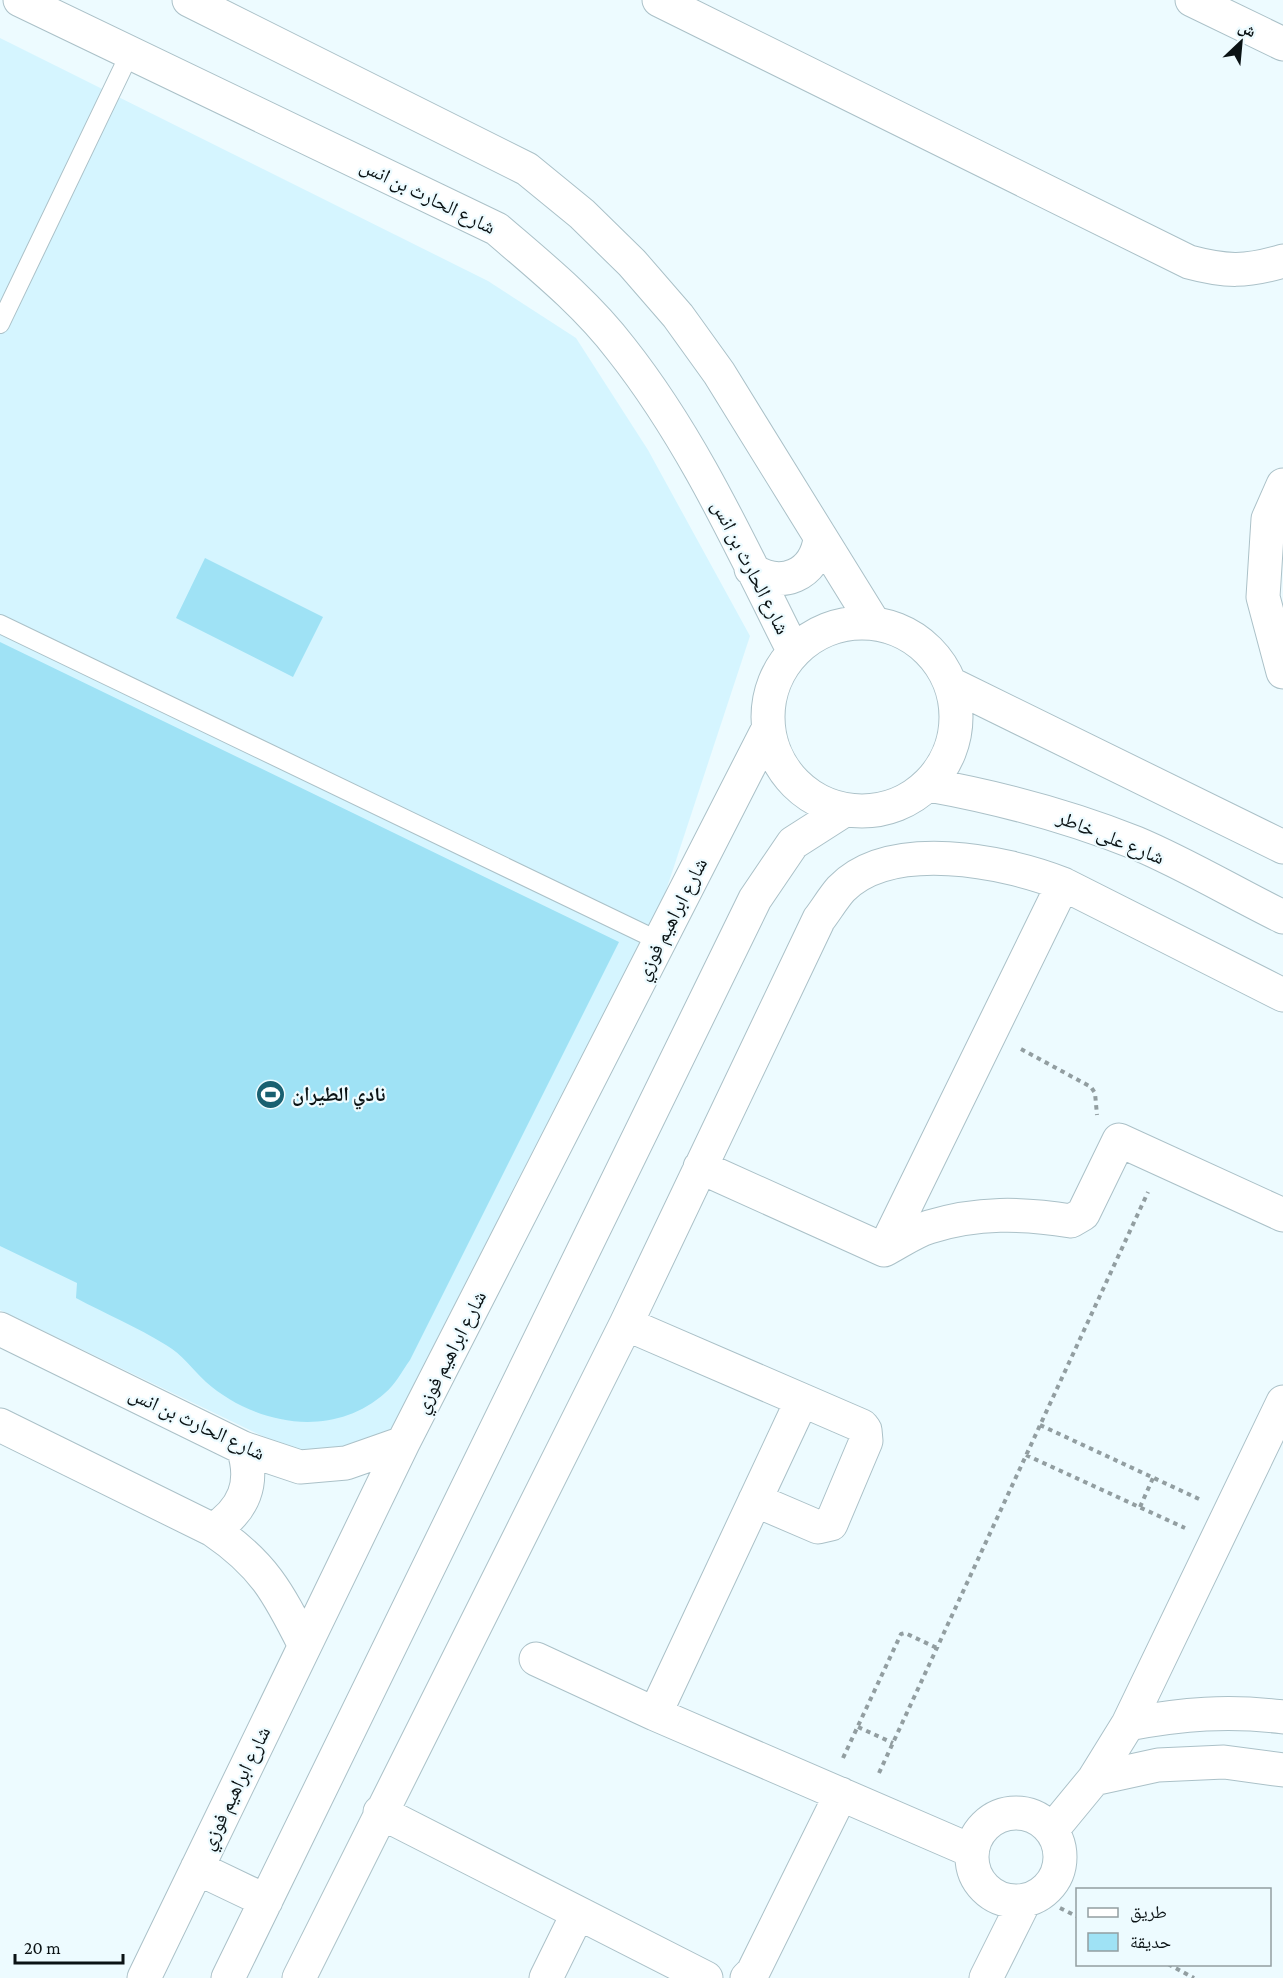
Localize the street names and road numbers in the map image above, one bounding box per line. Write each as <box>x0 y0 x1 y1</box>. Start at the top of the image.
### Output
street label: شارع الحارث بن انس <box>356 154 499 240</box>
street label: شارع الحارث بن انس <box>706 496 794 639</box>
street label: شارع على خاطر <box>1053 805 1168 870</box>
street label: شارع ابراهيم فوزي <box>631 854 716 986</box>
street label: شارع ابراهيم فوزي <box>410 1287 495 1419</box>
street label: شارع الحارث بن انس <box>125 1382 269 1466</box>
street label: شارع ابراهيم فوزي <box>196 1723 279 1855</box>

